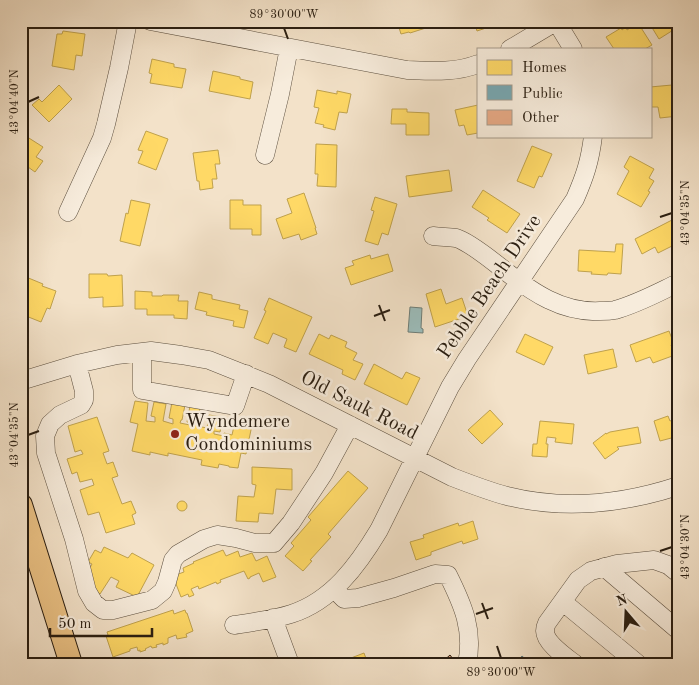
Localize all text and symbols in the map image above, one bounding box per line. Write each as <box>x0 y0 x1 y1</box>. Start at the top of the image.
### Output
text: 89°30'00"W <box>249 9 319 21</box>
legend <box>477 48 652 138</box>
text: Homes <box>522 61 567 76</box>
text: 43°04'40"N <box>9 69 21 135</box>
text: Public <box>522 87 563 102</box>
text: Other <box>522 111 559 126</box>
text: 43°04'35"N <box>679 180 692 246</box>
street label: Pebble Beach Drive <box>435 212 545 362</box>
street label: Old Sauk Road <box>297 368 421 444</box>
text: 43°04'35"N <box>8 402 21 468</box>
place label: Wyndemere Condominiums <box>185 412 312 455</box>
marker: Wyndemere Condominiums <box>169 428 181 440</box>
text: 43°04'30"N <box>680 514 692 580</box>
north arrow <box>602 588 652 638</box>
text: N <box>615 592 630 609</box>
scale bar <box>50 605 152 637</box>
text: 50 m <box>58 617 92 632</box>
text: 89°30'00"W <box>466 667 536 679</box>

